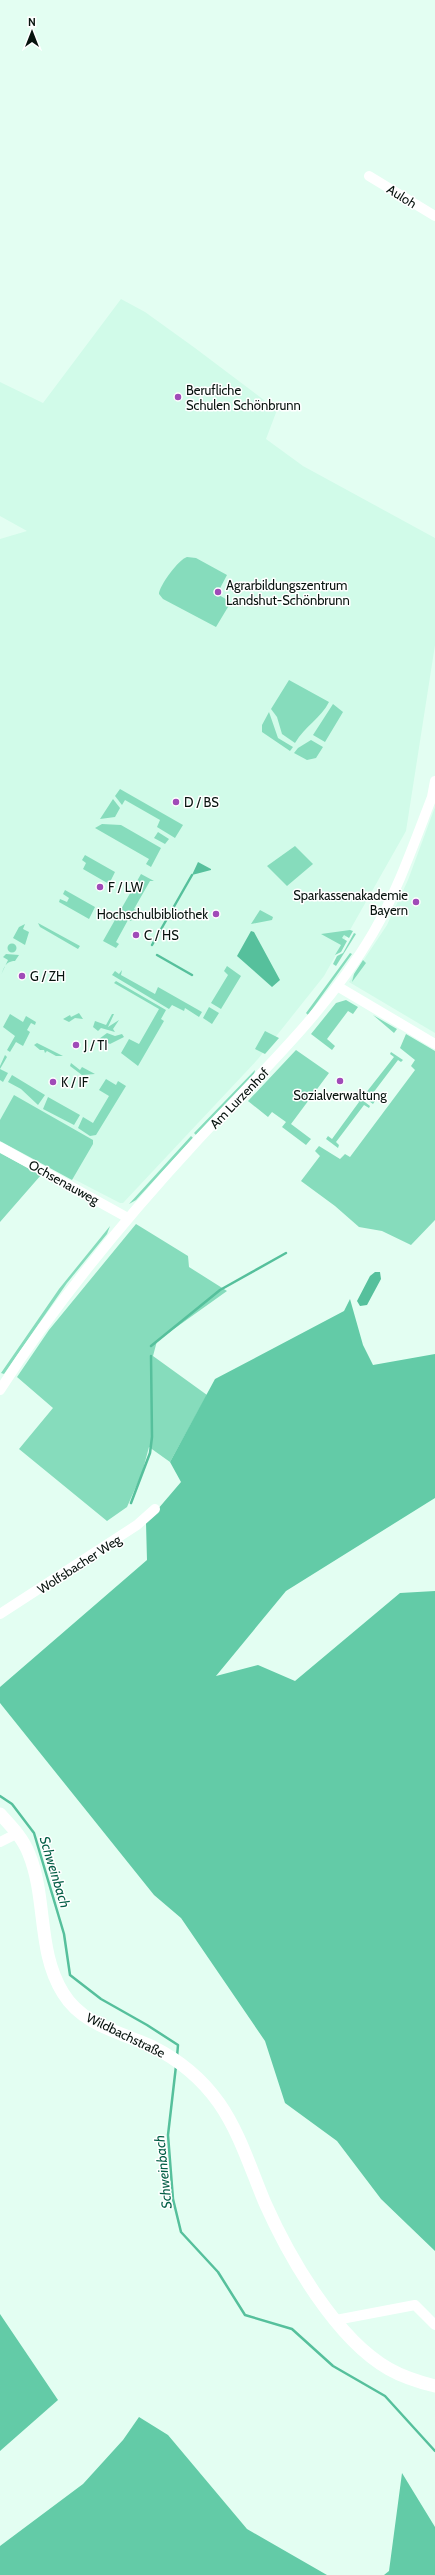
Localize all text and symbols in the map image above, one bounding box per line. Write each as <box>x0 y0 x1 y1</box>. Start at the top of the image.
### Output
north arrow <box>12 12 52 52</box>
text: N <box>28 15 36 29</box>
street label: Auloh <box>384 181 420 211</box>
place label: Berufliche Schulen Schönbrunn <box>186 382 301 413</box>
marker: Berufliche Schulen Schönbrunn <box>173 392 183 402</box>
place label: Agrarbildungszentrum Landshut-Schönbrunn <box>226 577 350 608</box>
marker: Agrarbildungszentrum Landshut-Schönbrunn <box>213 587 223 597</box>
place label: D / BS <box>184 794 219 810</box>
marker: D / BS <box>171 797 181 807</box>
place label: F / LW <box>108 879 144 895</box>
marker: F / LW <box>95 882 105 892</box>
place label: Sparkassenakademie Bayern <box>293 887 408 918</box>
marker: Sparkassenakademie Bayern <box>411 897 421 907</box>
place label: Hochschulbibliothek <box>97 906 208 922</box>
marker: Hochschulbibliothek <box>211 909 221 919</box>
place label: C / HS <box>144 927 179 943</box>
marker: C / HS <box>131 930 141 940</box>
place label: G / ZH <box>30 968 65 984</box>
marker: G / ZH <box>17 971 27 981</box>
place label: J / TI <box>83 1037 108 1053</box>
marker: J / TI <box>71 1040 81 1050</box>
street label: Am Lurzenhof <box>206 1064 272 1132</box>
place label: K / IF <box>61 1074 89 1090</box>
marker: Sozialverwaltung <box>335 1076 345 1086</box>
marker: K / IF <box>48 1077 58 1087</box>
place label: Sozialverwaltung <box>293 1087 387 1103</box>
street label: Ochsenauweg <box>26 1156 102 1208</box>
street label: Wolfsbacher Weg <box>34 1531 124 1597</box>
water label: Schweinbach <box>36 1834 74 1910</box>
street label: Wildbachstraße <box>84 2009 168 2061</box>
water label: Schweinbach <box>150 2134 176 2210</box>

